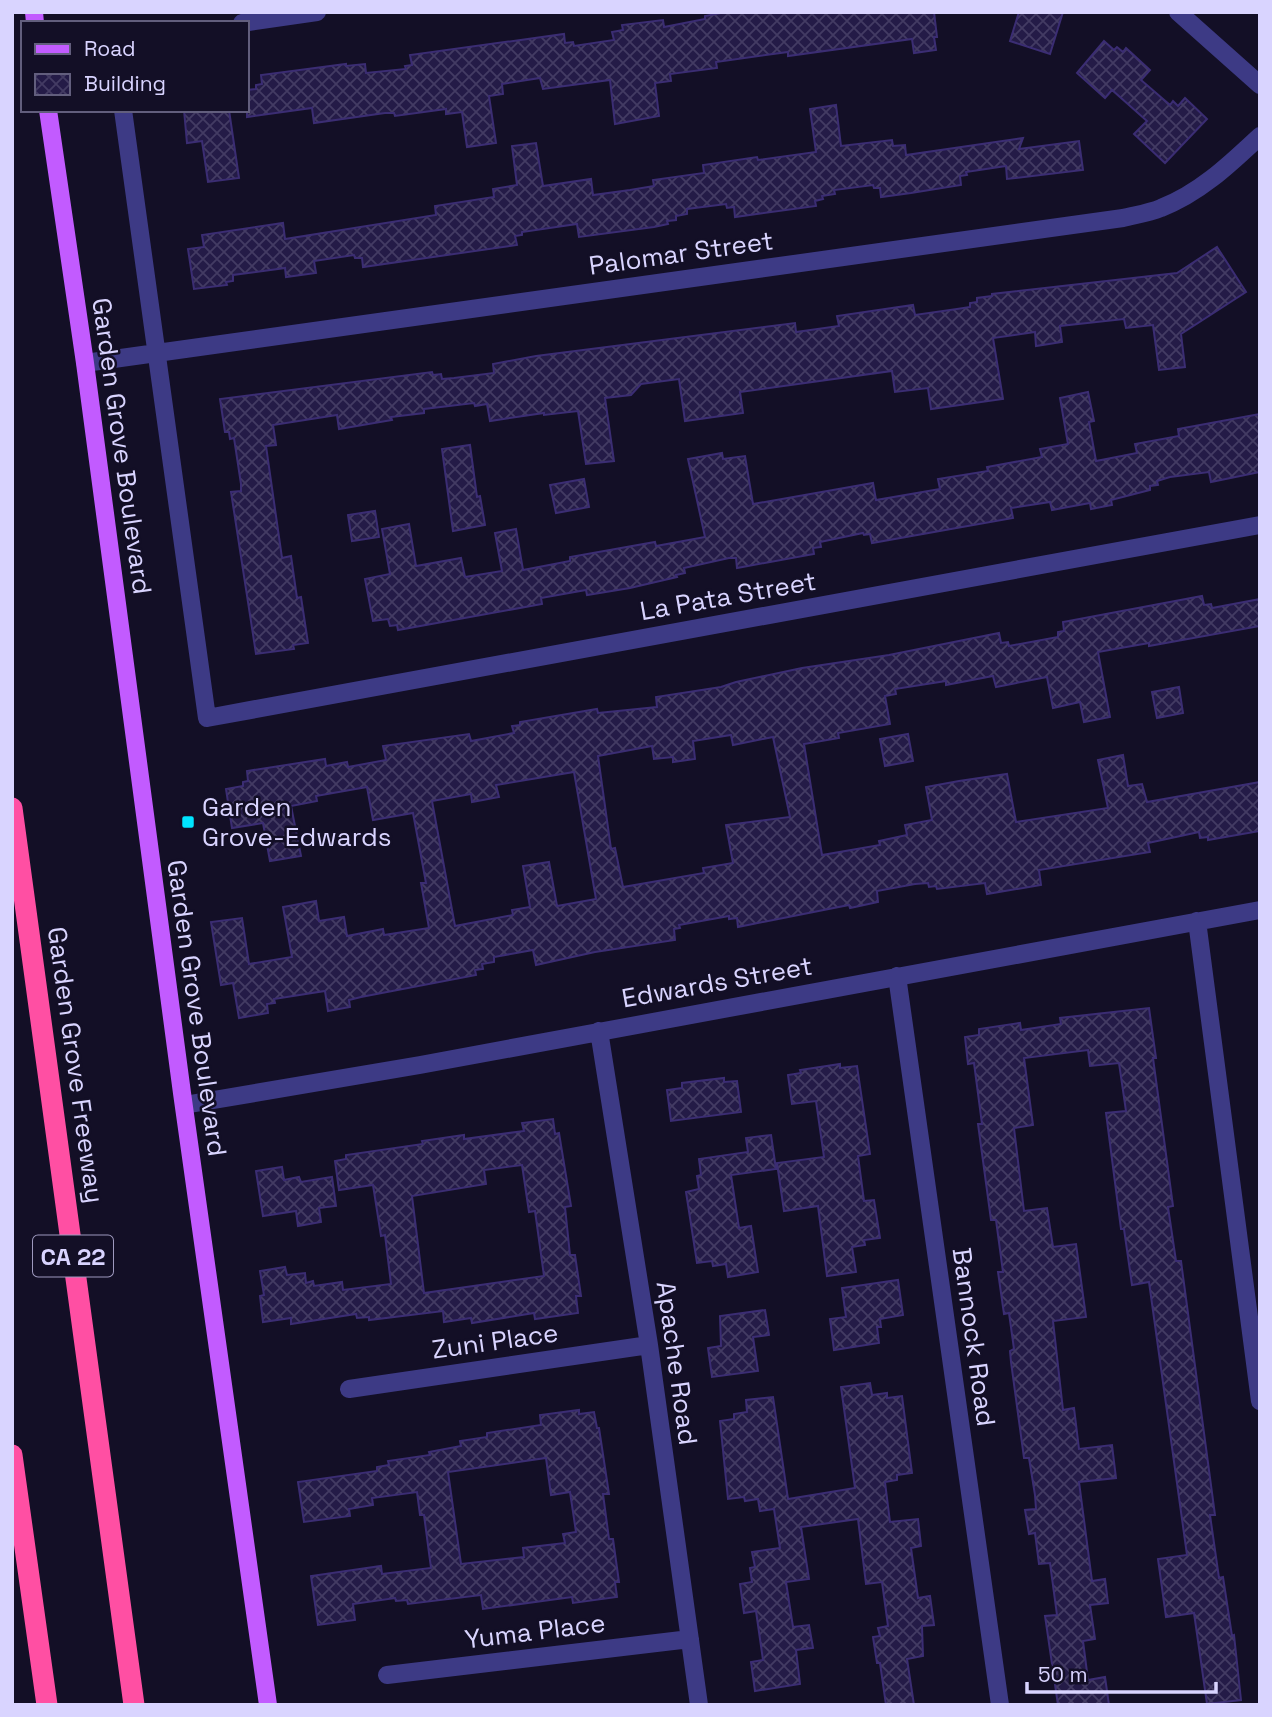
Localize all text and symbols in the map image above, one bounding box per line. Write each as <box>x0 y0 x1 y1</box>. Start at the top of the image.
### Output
legend <box>21 21 248 112</box>
text: Road <box>84 35 136 62</box>
text: Building <box>84 70 166 97</box>
street label: Palomar Street <box>587 223 775 283</box>
street label: Garden Grove Boulevard <box>84 296 160 596</box>
street label: La Pata Street <box>637 564 819 628</box>
place label: Garden Grove-Edwards <box>202 790 391 854</box>
marker: Garden Grove-Edwards <box>180 814 196 830</box>
street label: Garden Grove Boulevard <box>159 858 235 1158</box>
street label: Garden Grove Freeway <box>40 925 112 1205</box>
street label: Edwards Street <box>619 949 815 1015</box>
road number: CA 22 <box>33 1236 113 1276</box>
street label: Bannock Road <box>945 1245 1003 1429</box>
street label: Apache Road <box>649 1279 705 1447</box>
street label: Zuni Place <box>430 1315 560 1367</box>
street label: Yuma Place <box>463 1606 607 1656</box>
scale bar <box>1027 1650 1216 1694</box>
text: 50 m <box>1038 1661 1088 1688</box>

